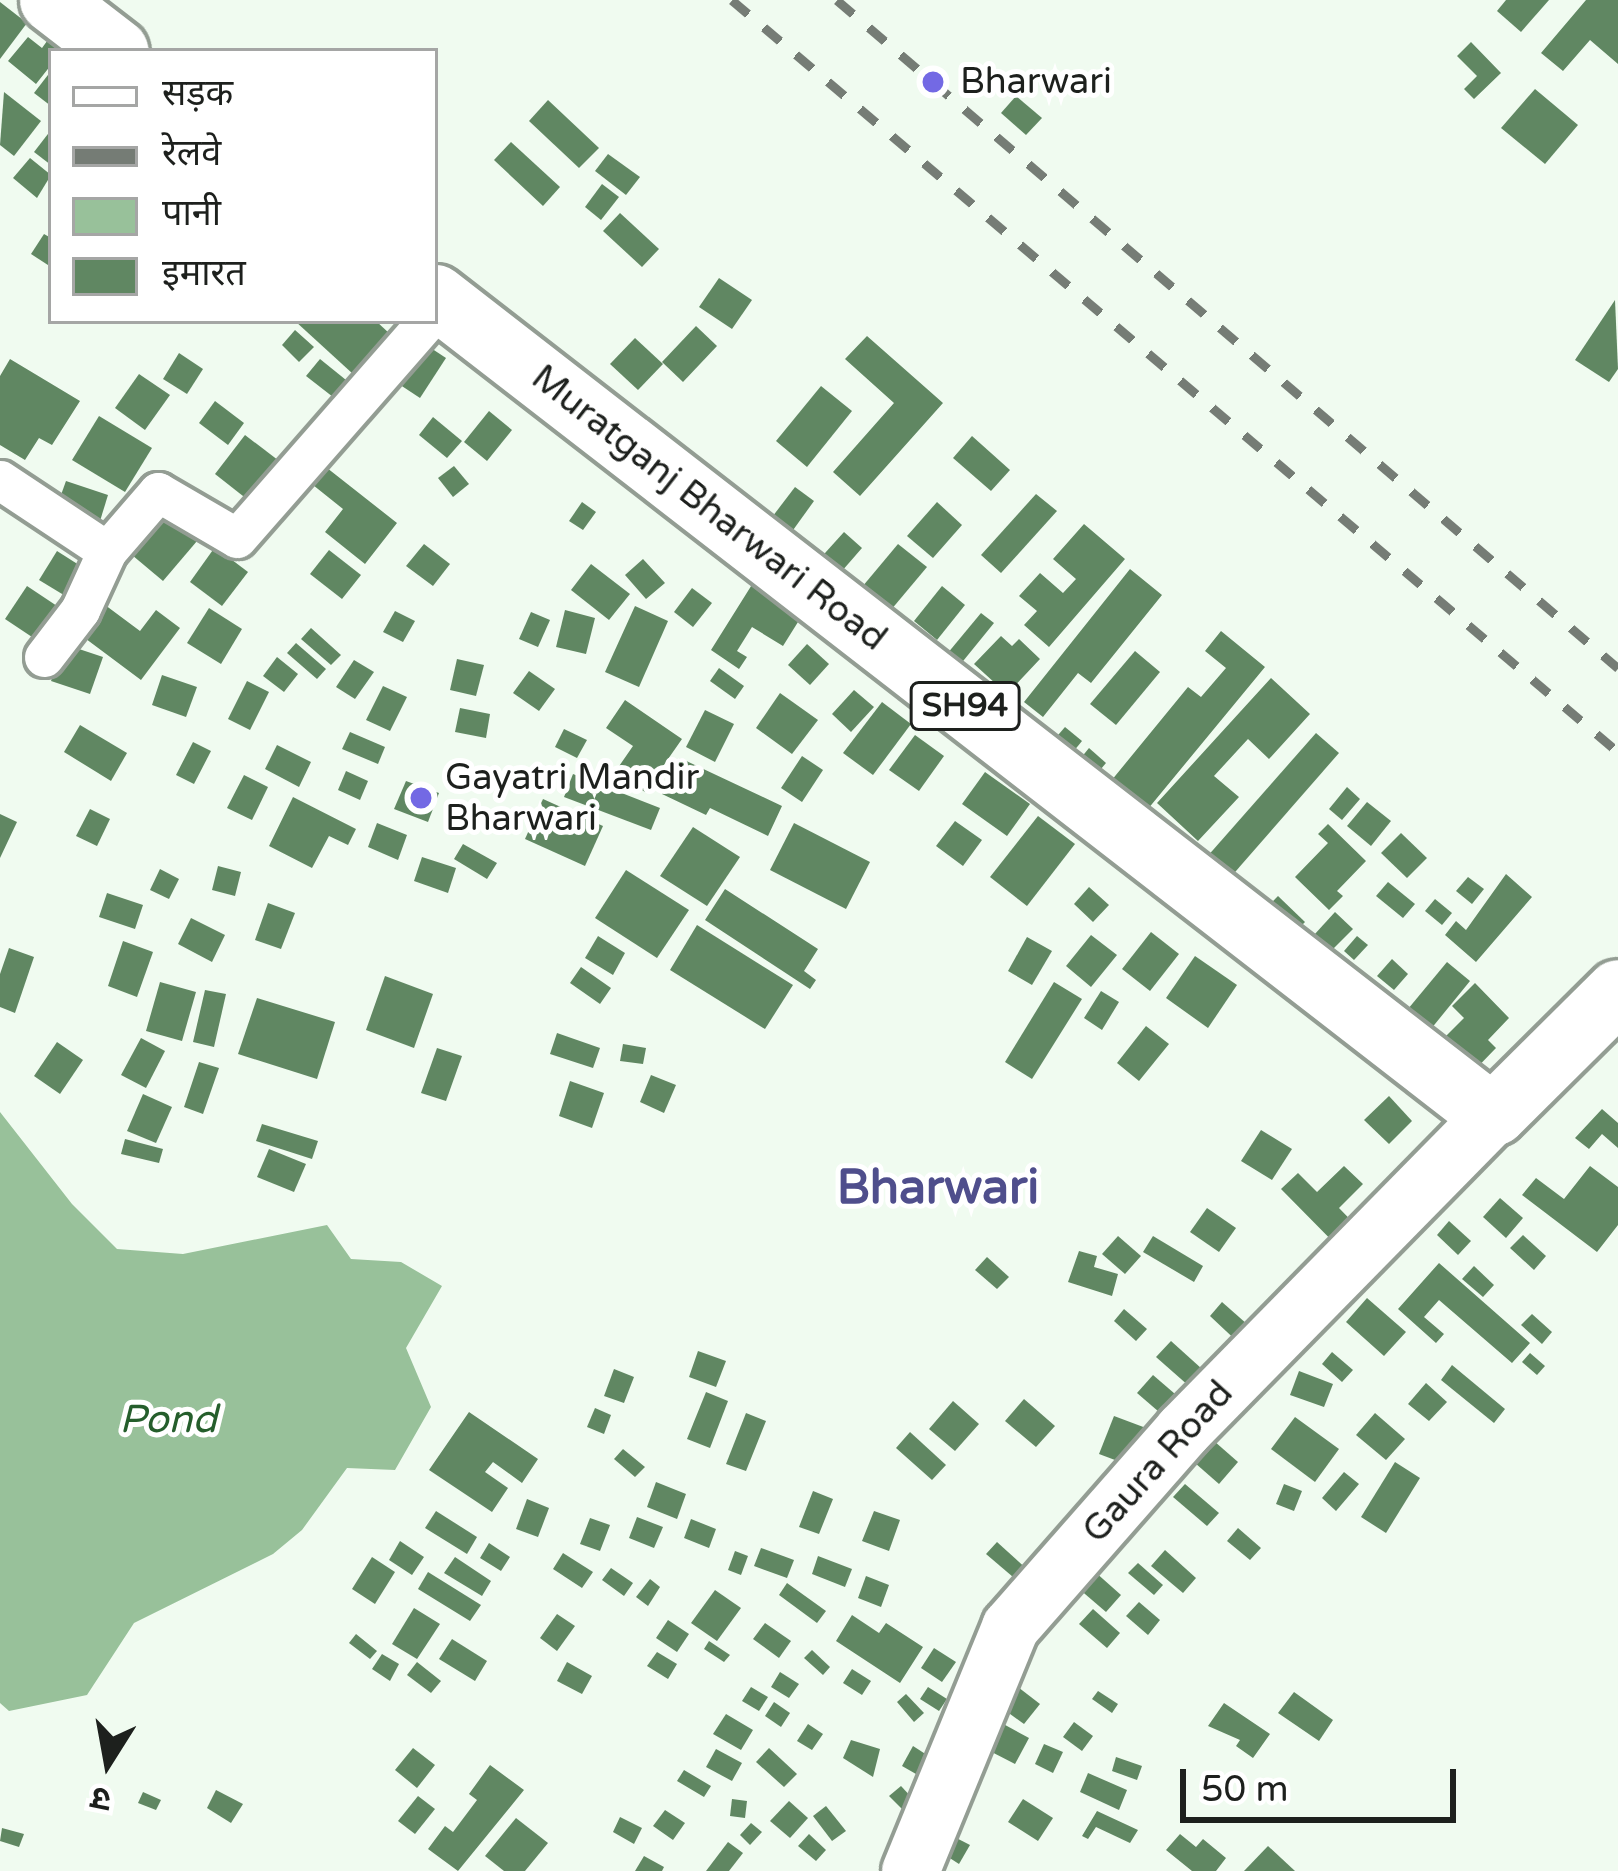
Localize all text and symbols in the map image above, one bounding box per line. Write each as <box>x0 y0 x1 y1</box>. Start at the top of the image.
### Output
legend <box>48 48 438 324</box>
place label: Bharwari <box>960 60 1112 104</box>
marker: Bharwari <box>917 66 949 98</box>
text: सड़क <box>162 72 233 115</box>
text: रेलवे <box>162 132 221 175</box>
text: पानी <box>162 192 221 235</box>
text: इमारत <box>162 252 246 295</box>
street label: Muratganj Bharwari Road <box>523 356 895 660</box>
road number: SH94 <box>908 679 1022 733</box>
place label: Gayatri Mandir Bharwari <box>445 755 699 840</box>
marker: Gayatri Mandir Bharwari <box>408 785 434 811</box>
district label: Bharwari <box>837 1160 1039 1218</box>
street label: Gaura Road <box>1074 1372 1242 1552</box>
water label: Pond <box>119 1397 217 1443</box>
north arrow <box>48 1703 168 1823</box>
scale bar <box>1186 1745 1462 1819</box>
text: 50 m <box>1201 1768 1289 1811</box>
text: उ <box>88 1778 114 1820</box>

